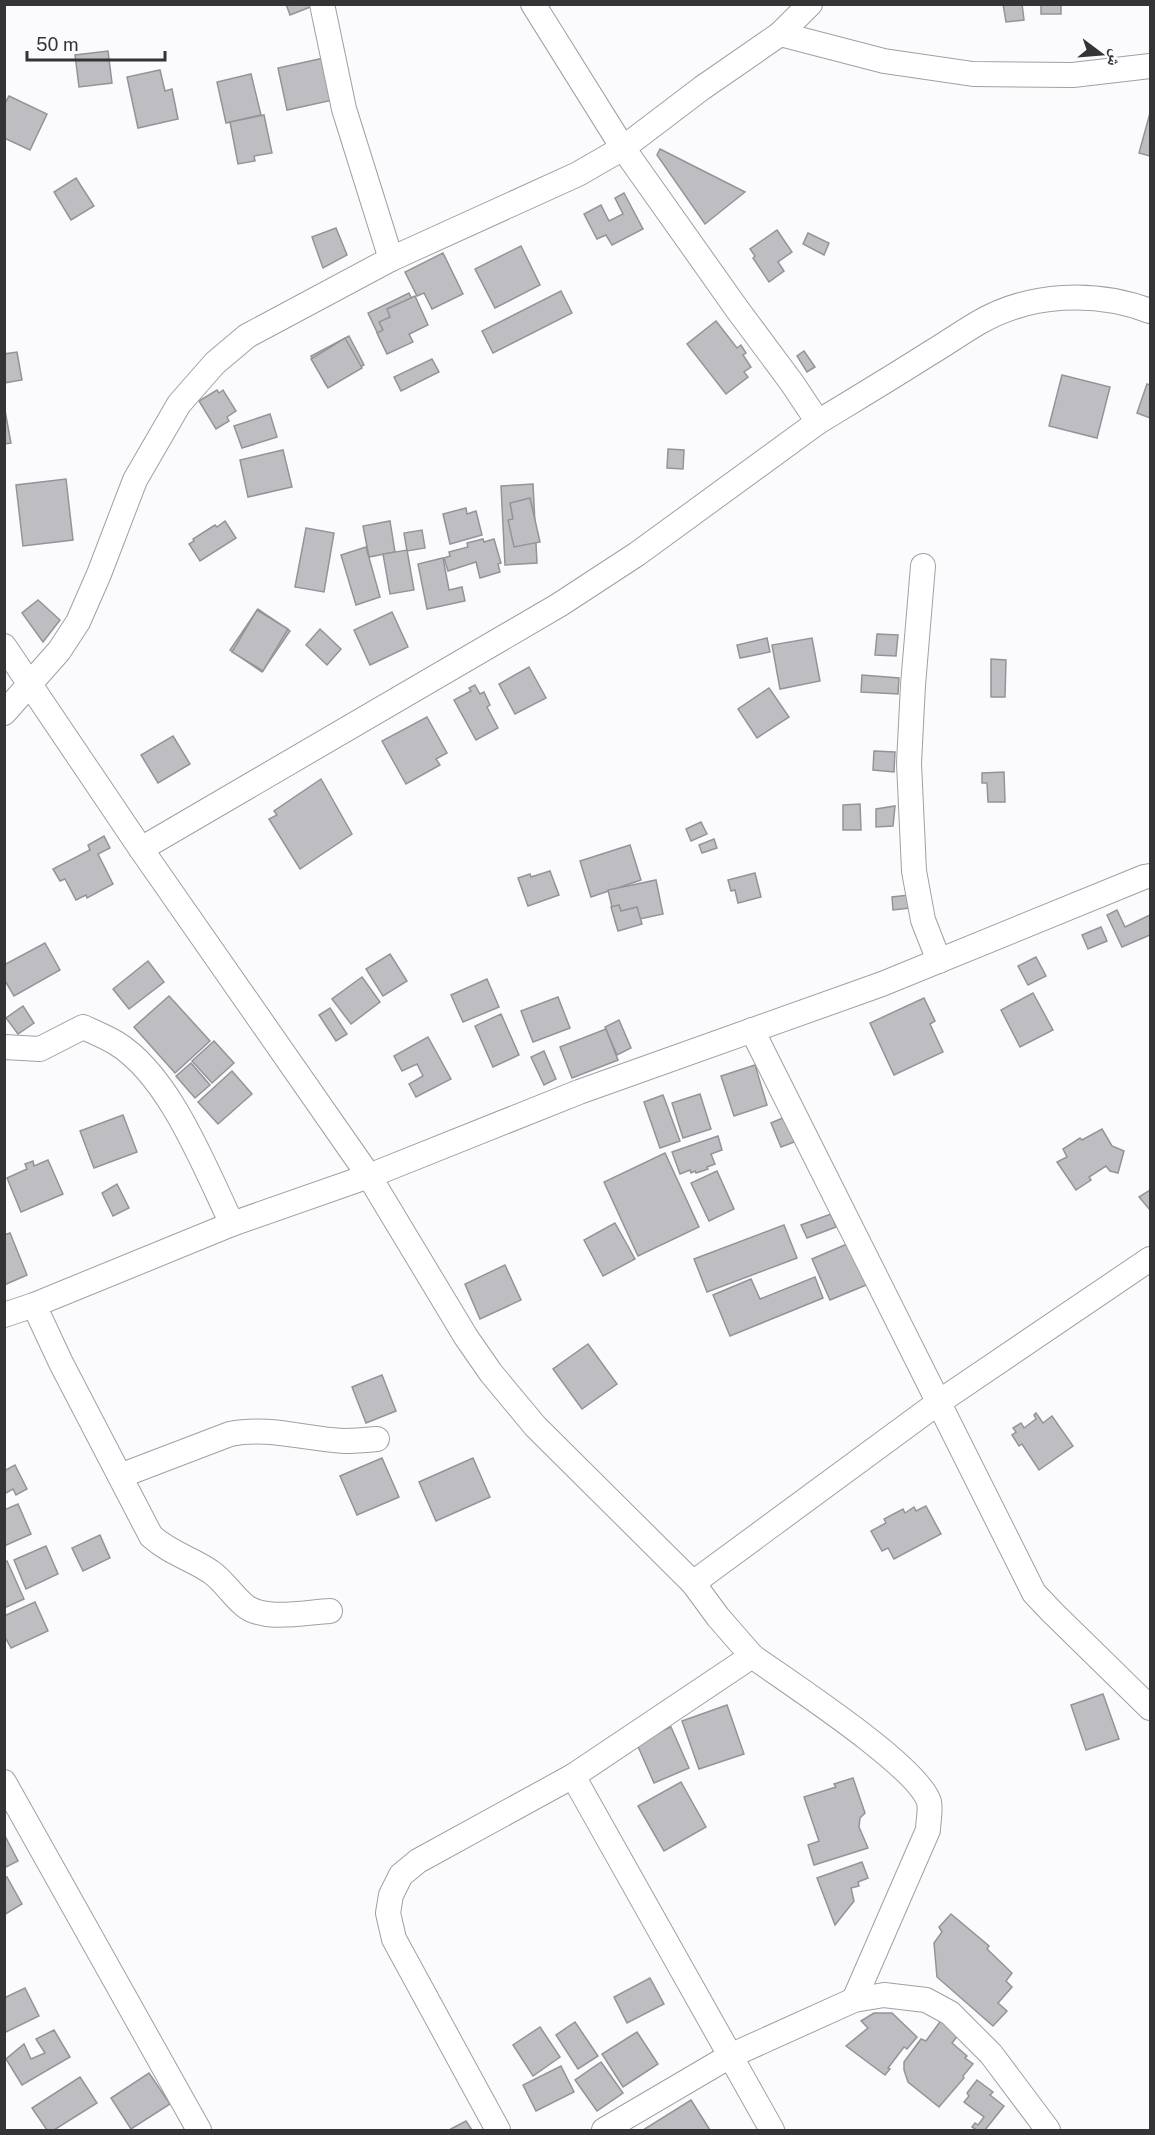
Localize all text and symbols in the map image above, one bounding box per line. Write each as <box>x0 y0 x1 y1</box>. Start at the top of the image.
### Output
scale bar <box>27 24 165 62</box>
north arrow <box>1071 24 1131 84</box>
text: 50 m <box>36 34 79 55</box>
text: ش <box>1103 47 1126 69</box>

